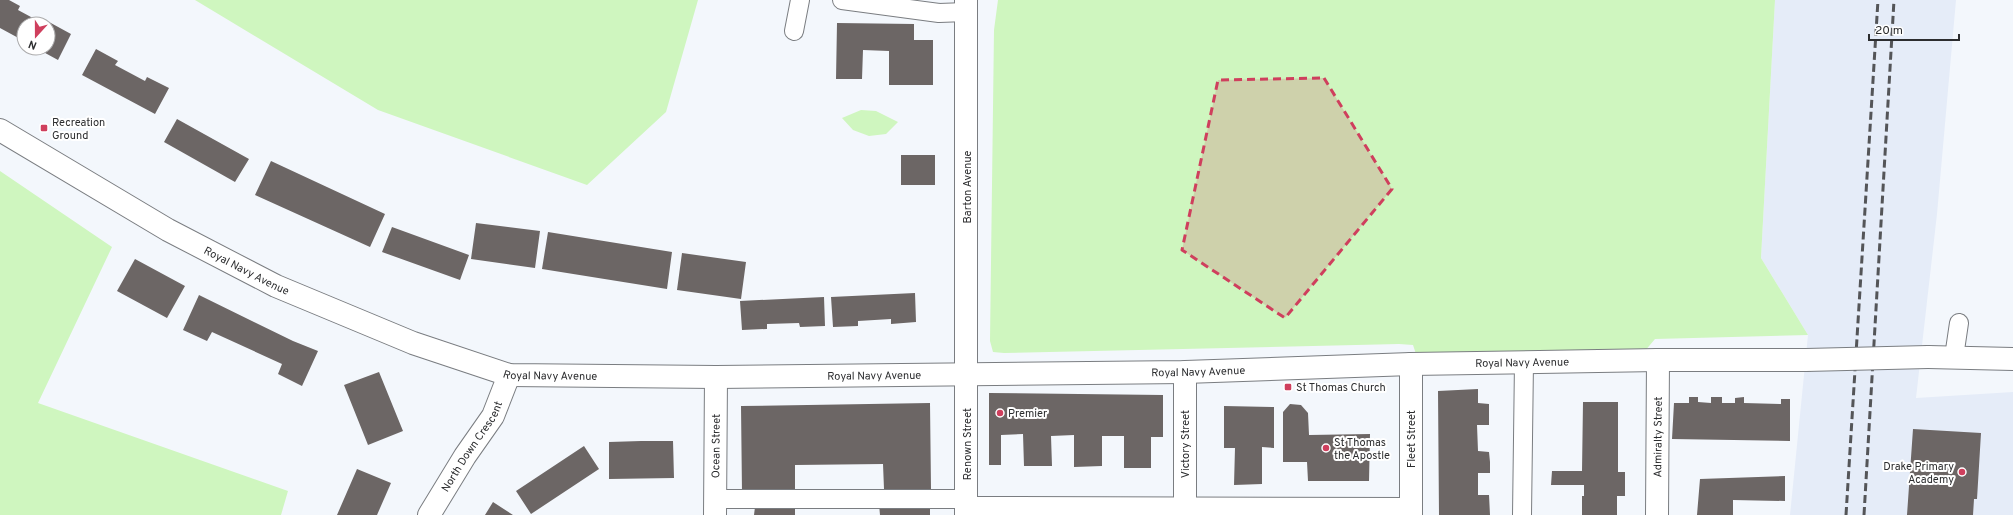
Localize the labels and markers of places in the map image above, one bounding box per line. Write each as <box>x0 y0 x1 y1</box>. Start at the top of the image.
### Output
place label: Recreation Ground <box>52 116 105 143</box>
marker: Recreation Ground <box>39 123 49 133</box>
place label: St Thomas Church <box>1296 381 1386 395</box>
marker: St Thomas Church <box>1283 382 1293 392</box>
place label: Premier <box>1008 407 1048 421</box>
marker: Premier <box>995 408 1005 418</box>
place label: St Thomas the Apostle <box>1334 436 1390 463</box>
marker: St Thomas the Apostle <box>1321 443 1331 453</box>
place label: Drake Primary Academy <box>1883 460 1954 487</box>
marker: Drake Primary Academy <box>1957 467 1967 477</box>

